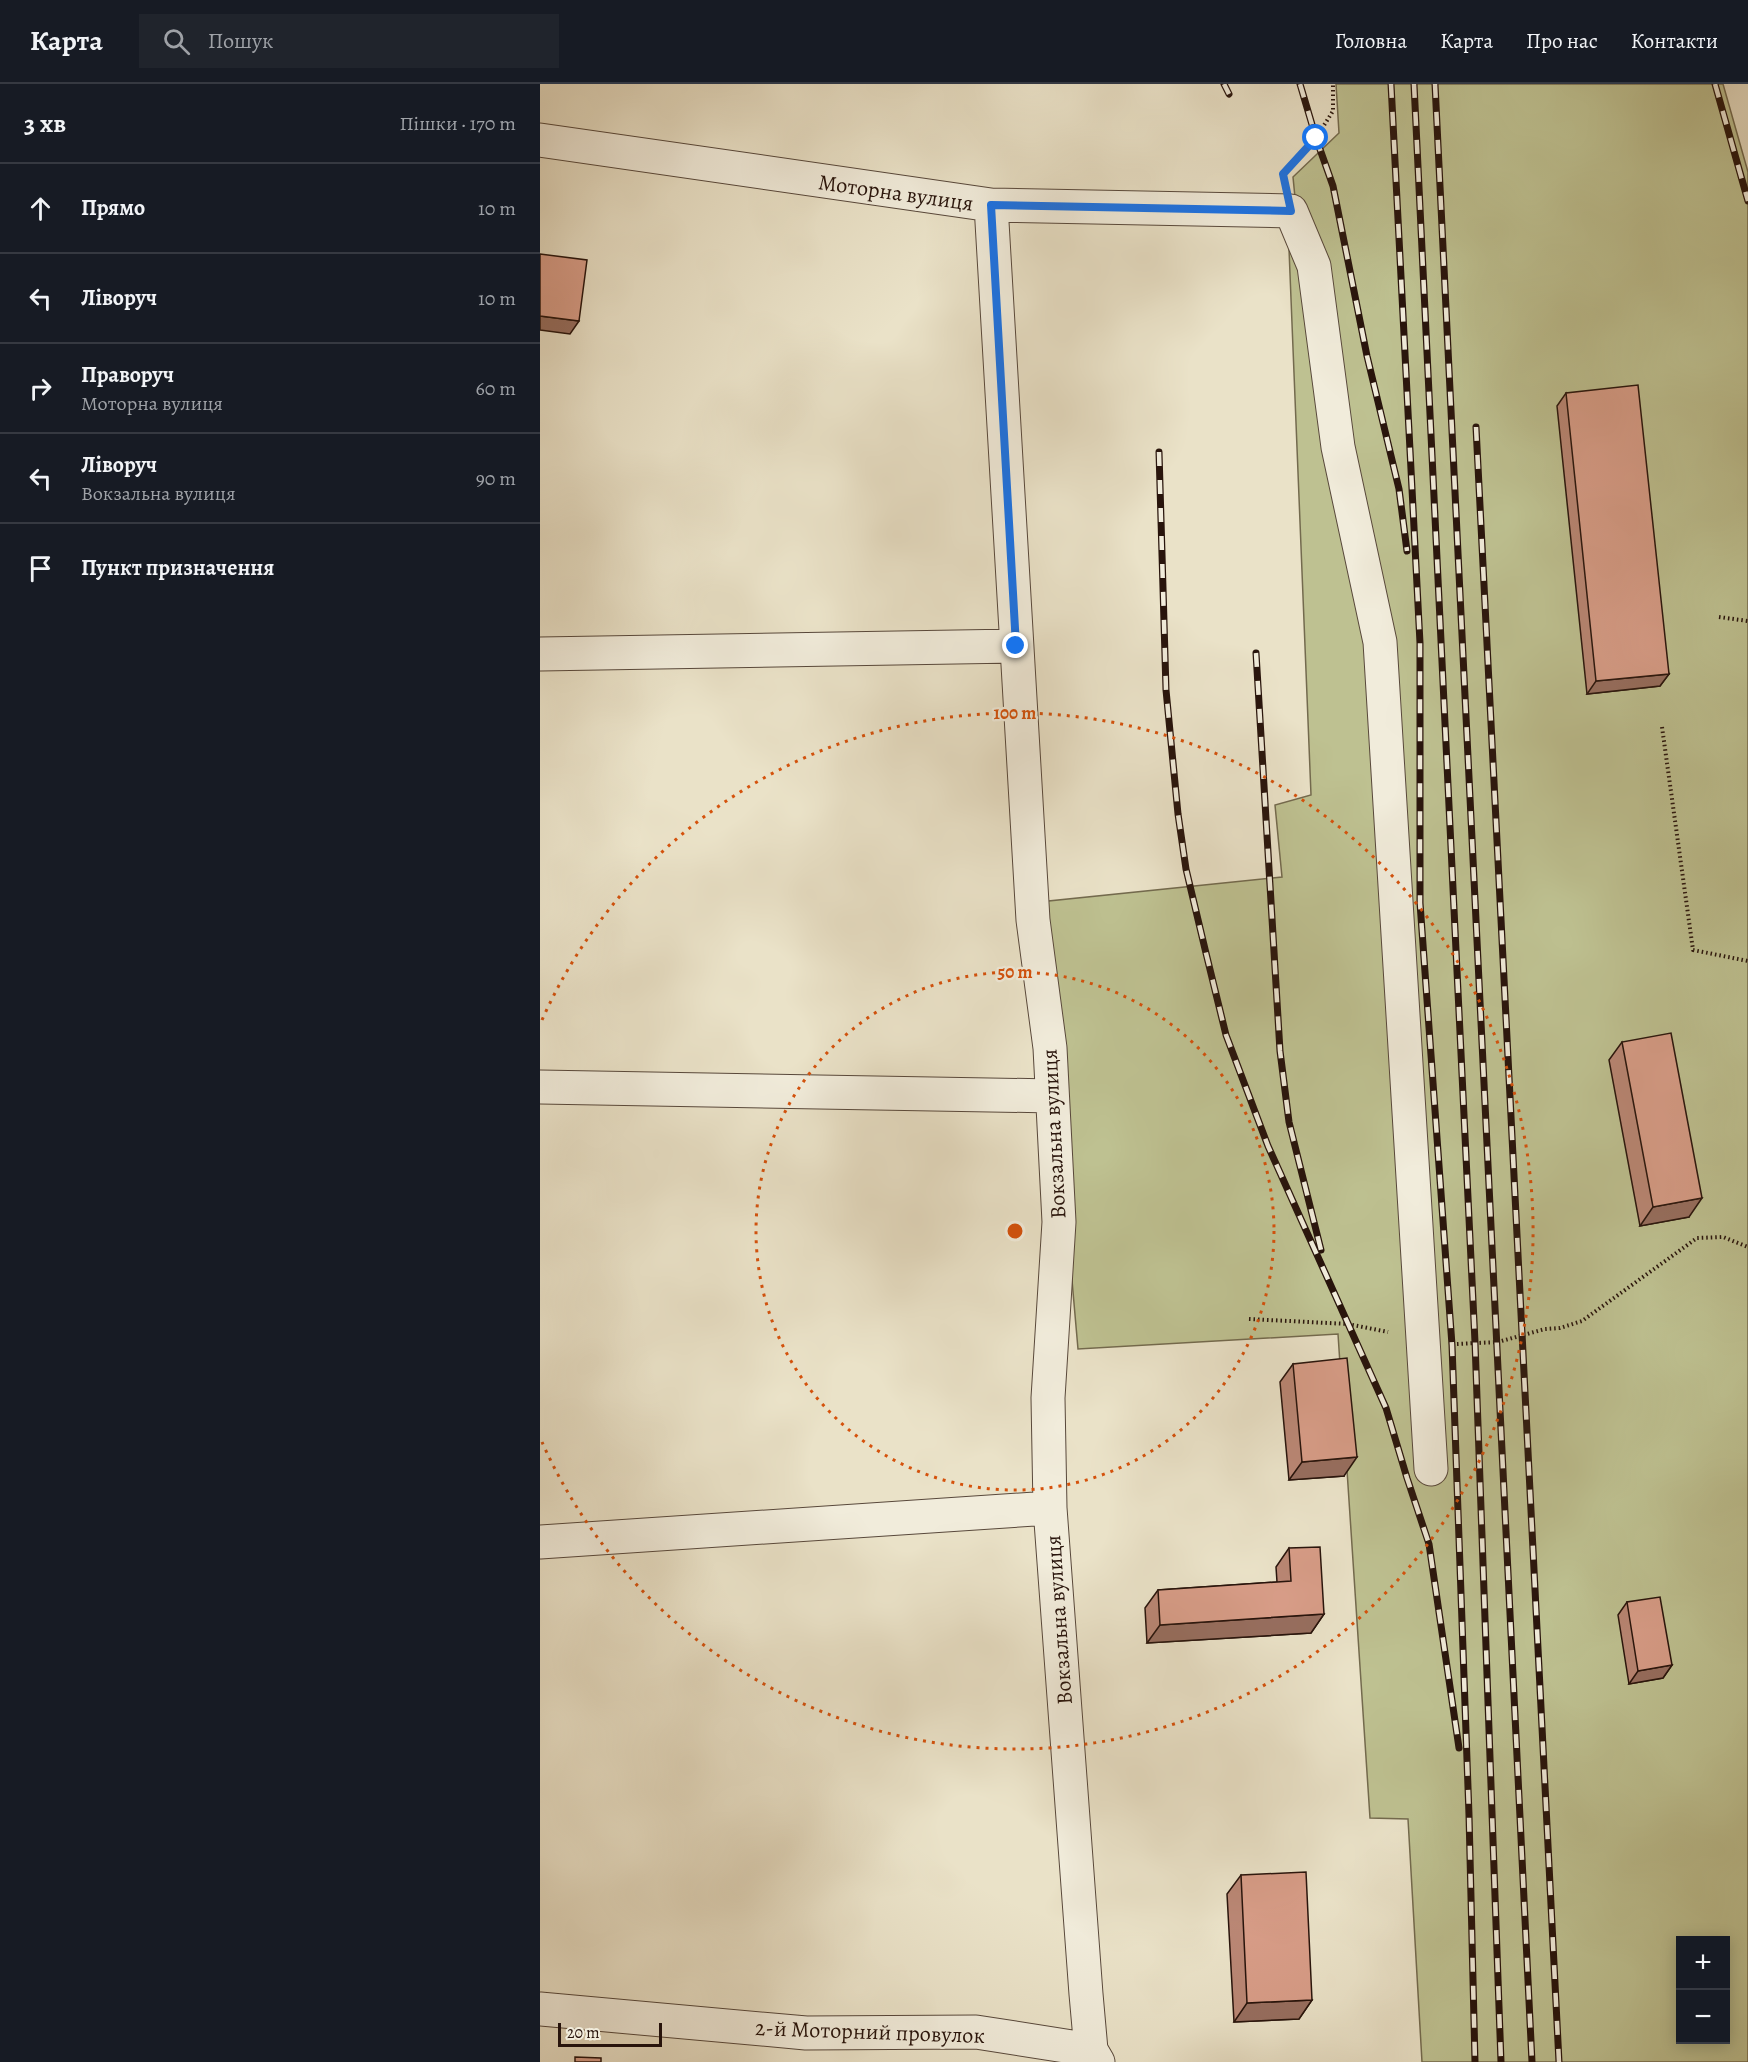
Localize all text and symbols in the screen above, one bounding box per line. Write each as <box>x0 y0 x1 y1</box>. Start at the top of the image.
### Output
search box <box>139 14 559 68</box>
text: Карта <box>30 22 103 60</box>
icon: search <box>160 25 193 58</box>
text: Пошук <box>208 26 273 56</box>
text: Головна <box>1335 27 1407 55</box>
text: Карта <box>1440 27 1493 55</box>
text: Про нас <box>1526 27 1598 55</box>
text: Контакти <box>1631 27 1718 55</box>
text: 3 хв <box>24 106 66 141</box>
text: Пішки · 170 m <box>400 110 516 137</box>
route start <box>1302 124 1328 150</box>
street label: Моторна вулиця <box>816 167 975 219</box>
icon: ahead <box>24 192 57 225</box>
text: Прямо <box>81 193 145 223</box>
text: 10 m <box>478 195 516 222</box>
icon: left <box>24 282 57 315</box>
text: Ліворуч <box>81 283 157 313</box>
text: 10 m <box>478 285 516 312</box>
text: Праворуч <box>81 360 174 390</box>
icon: right <box>24 372 57 405</box>
text: 60 m <box>476 375 516 402</box>
text: Моторна вулиця <box>81 390 223 417</box>
text: Ліворуч <box>81 450 157 480</box>
icon: left <box>24 462 57 495</box>
text: 90 m <box>476 465 516 492</box>
text: Вокзальна вулиця <box>81 480 236 507</box>
icon: arrive <box>24 552 57 585</box>
text: Пункт призначення <box>81 553 274 583</box>
route end <box>1002 632 1028 658</box>
text: 100 m <box>994 701 1036 725</box>
text: 50 m <box>998 960 1032 984</box>
street label: Вокзальна вулиця <box>1035 1048 1073 1220</box>
centre of rings <box>1005 1221 1025 1241</box>
street label: Вокзальна вулиця <box>1038 1534 1080 1706</box>
map controls <box>1676 1936 1730 2044</box>
button: + <box>1676 1936 1730 1990</box>
button: − <box>1676 1990 1730 2044</box>
street label: 2-й Моторний провулок <box>755 2013 985 2051</box>
scale bar <box>558 2020 662 2048</box>
text: 20 m <box>567 2022 600 2044</box>

